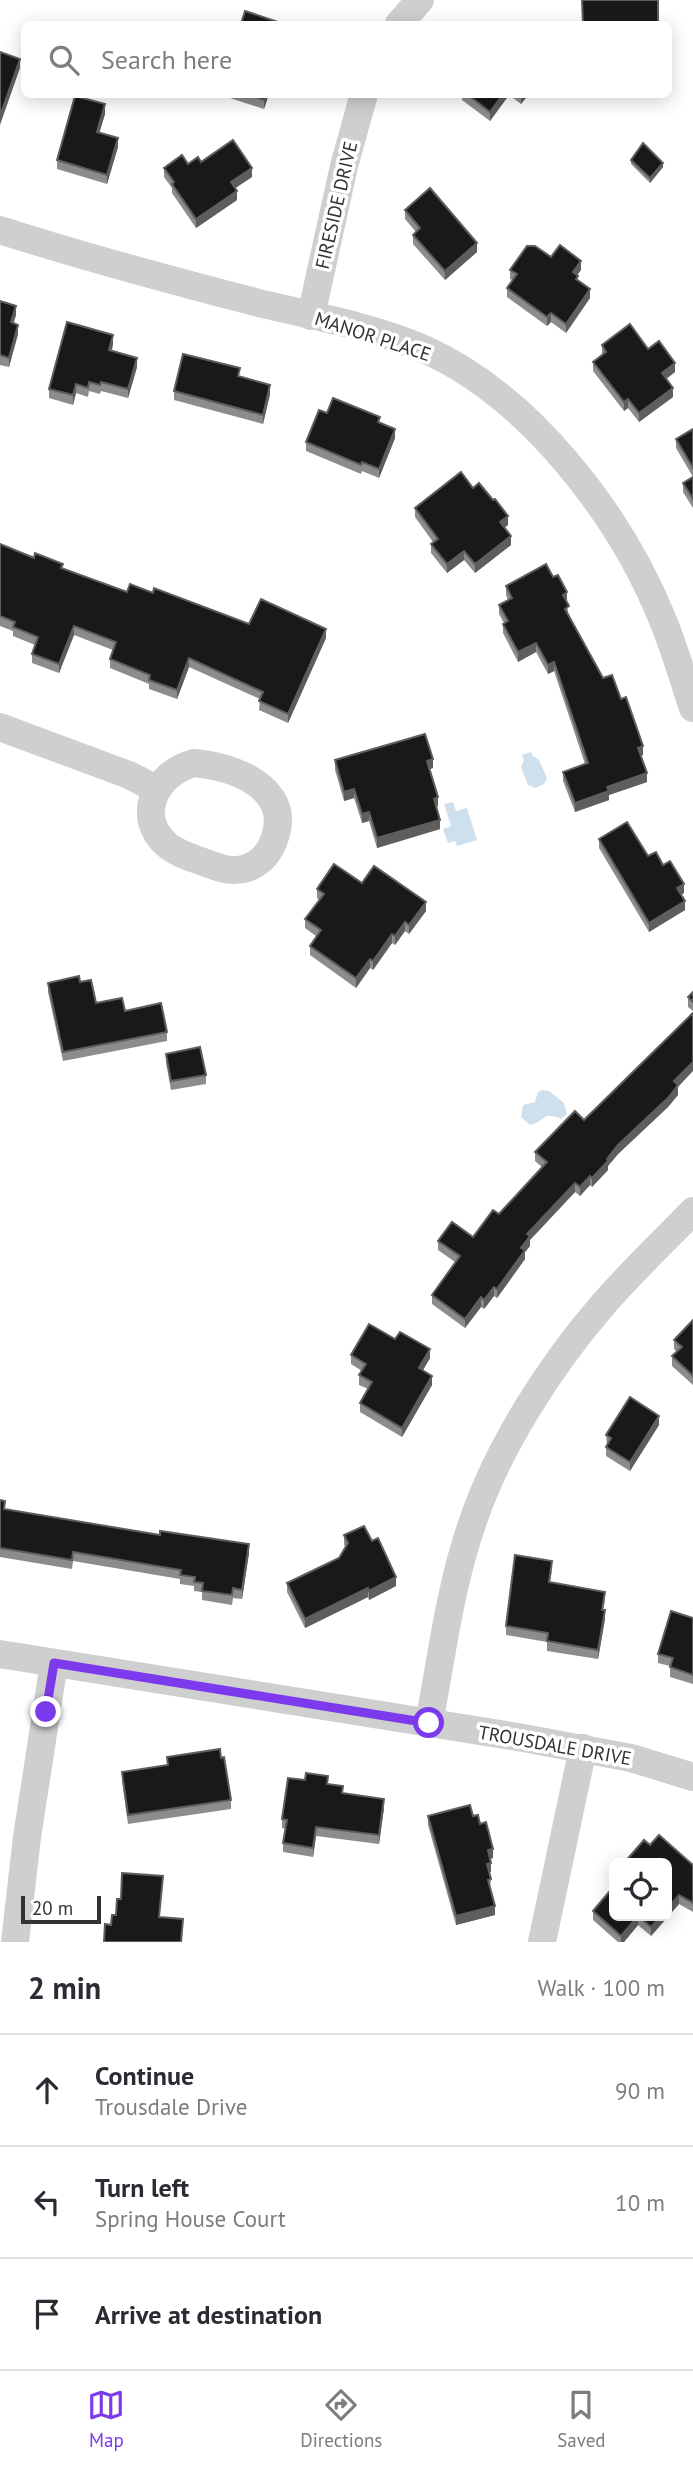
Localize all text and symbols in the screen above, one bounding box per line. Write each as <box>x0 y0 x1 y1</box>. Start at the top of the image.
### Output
search box <box>21 21 672 98</box>
icon: search <box>45 41 83 79</box>
text: Search here <box>101 43 232 76</box>
street label: FIRESIDE DRIVE <box>310 139 362 271</box>
street label: MANOR PLACE <box>312 306 434 366</box>
route end <box>30 1696 61 1727</box>
route start <box>413 1707 444 1738</box>
street label: TROUSDALE DRIVE <box>477 1720 633 1770</box>
map controls <box>609 1858 672 1921</box>
button: locate <box>609 1858 672 1921</box>
scale bar <box>21 1893 102 1925</box>
text: 20 m <box>32 1896 73 1920</box>
text: 2 min <box>28 1968 101 2007</box>
text: Walk · 100 m <box>538 1973 665 2002</box>
text: Continue <box>95 2059 194 2092</box>
icon: ahead <box>28 2071 66 2109</box>
text: 90 m <box>615 2076 665 2105</box>
text: Trousdale Drive <box>95 2092 247 2121</box>
text: Turn left <box>95 2171 189 2204</box>
icon: left <box>28 2183 66 2221</box>
text: 10 m <box>615 2188 665 2217</box>
text: Spring House Court <box>95 2204 286 2233</box>
icon: arrive <box>28 2295 66 2333</box>
text: Arrive at destination <box>95 2298 322 2331</box>
tab: Map <box>87 2386 125 2452</box>
tab: Directions <box>300 2386 382 2452</box>
tab: Saved <box>557 2386 606 2452</box>

